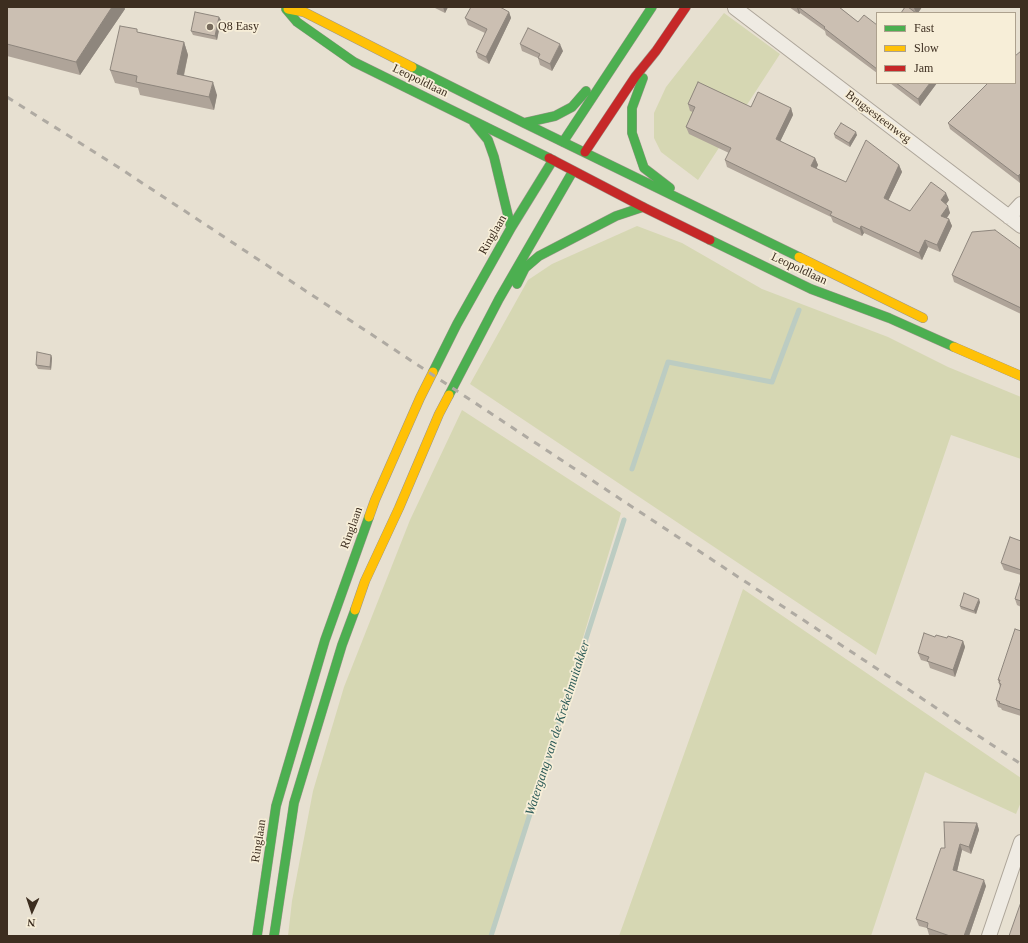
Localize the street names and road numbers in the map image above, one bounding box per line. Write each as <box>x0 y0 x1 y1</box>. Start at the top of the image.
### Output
street label: Leopoldlaan <box>390 61 450 101</box>
street label: Brugsesteenweg <box>842 88 914 146</box>
street label: Ringlaan <box>476 213 510 257</box>
street label: Leopoldlaan <box>769 250 829 288</box>
street label: Ringlaan <box>338 505 366 551</box>
street label: Ringlaan <box>248 818 270 864</box>

